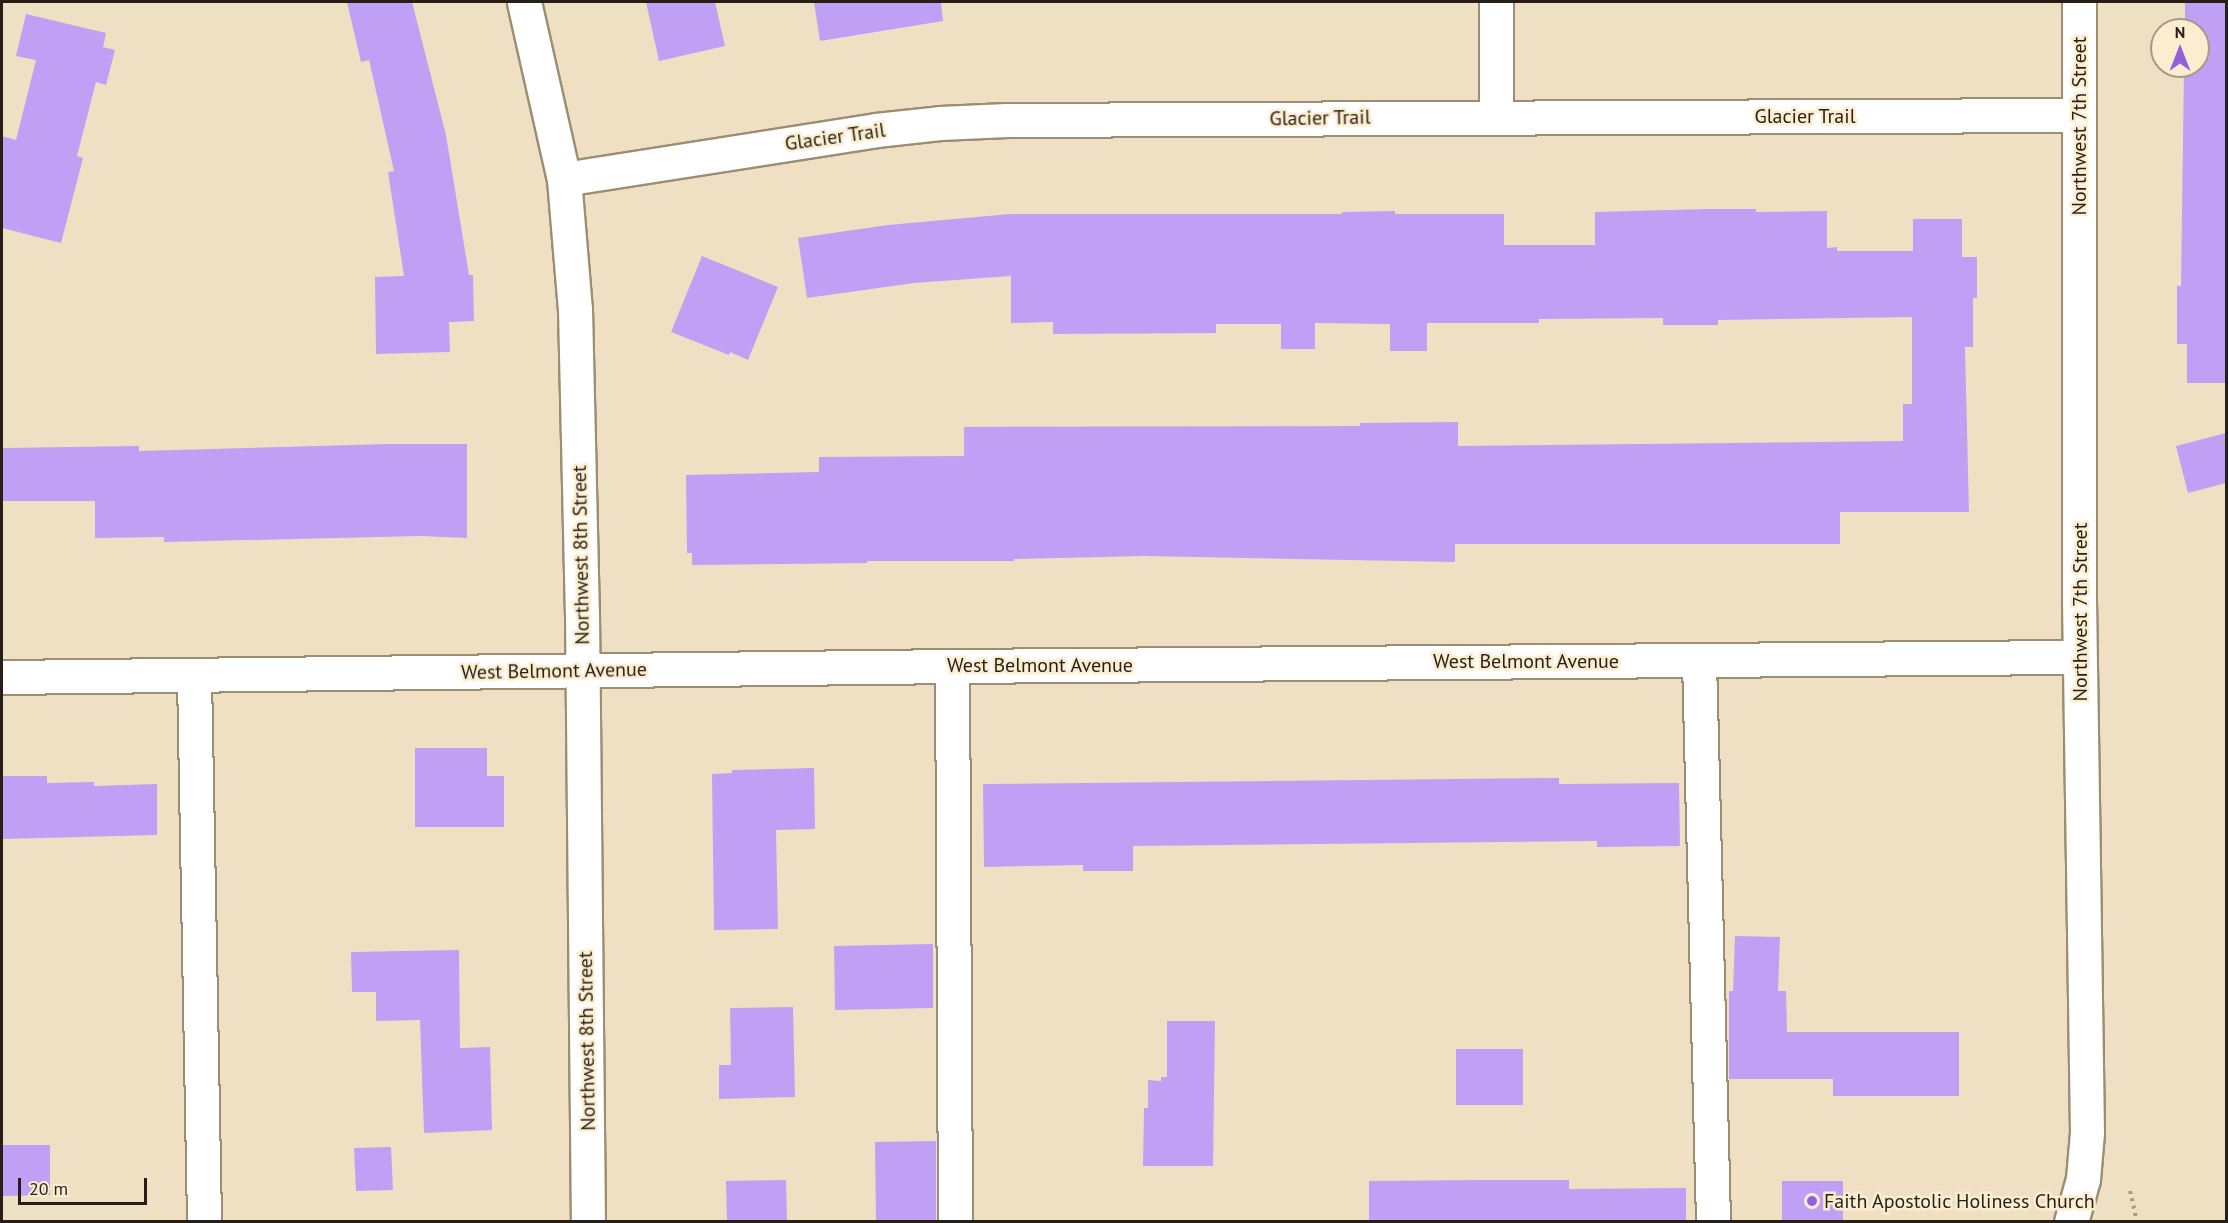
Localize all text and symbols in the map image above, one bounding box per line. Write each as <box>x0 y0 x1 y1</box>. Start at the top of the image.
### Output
north arrow <box>2150 18 2210 78</box>
text: N <box>2175 22 2185 42</box>
street label: Northwest 7th Street <box>2067 36 2091 216</box>
street label: Glacier Trail <box>1754 104 1856 128</box>
street label: Glacier Trail <box>1269 105 1371 131</box>
street label: Glacier Trail <box>783 118 887 156</box>
street label: Northwest 8th Street <box>567 465 595 645</box>
street label: Northwest 7th Street <box>2068 522 2092 702</box>
street label: West Belmont Avenue <box>1433 649 1619 673</box>
street label: West Belmont Avenue <box>947 653 1133 677</box>
street label: West Belmont Avenue <box>461 657 647 685</box>
street label: Northwest 8th Street <box>573 951 601 1131</box>
scale bar <box>21 1166 150 1204</box>
text: 20 m <box>29 1177 68 1200</box>
place label: Faith Apostolic Holiness Church <box>1824 1189 2096 1213</box>
marker: Faith Apostolic Holiness Church <box>1805 1194 1819 1208</box>

